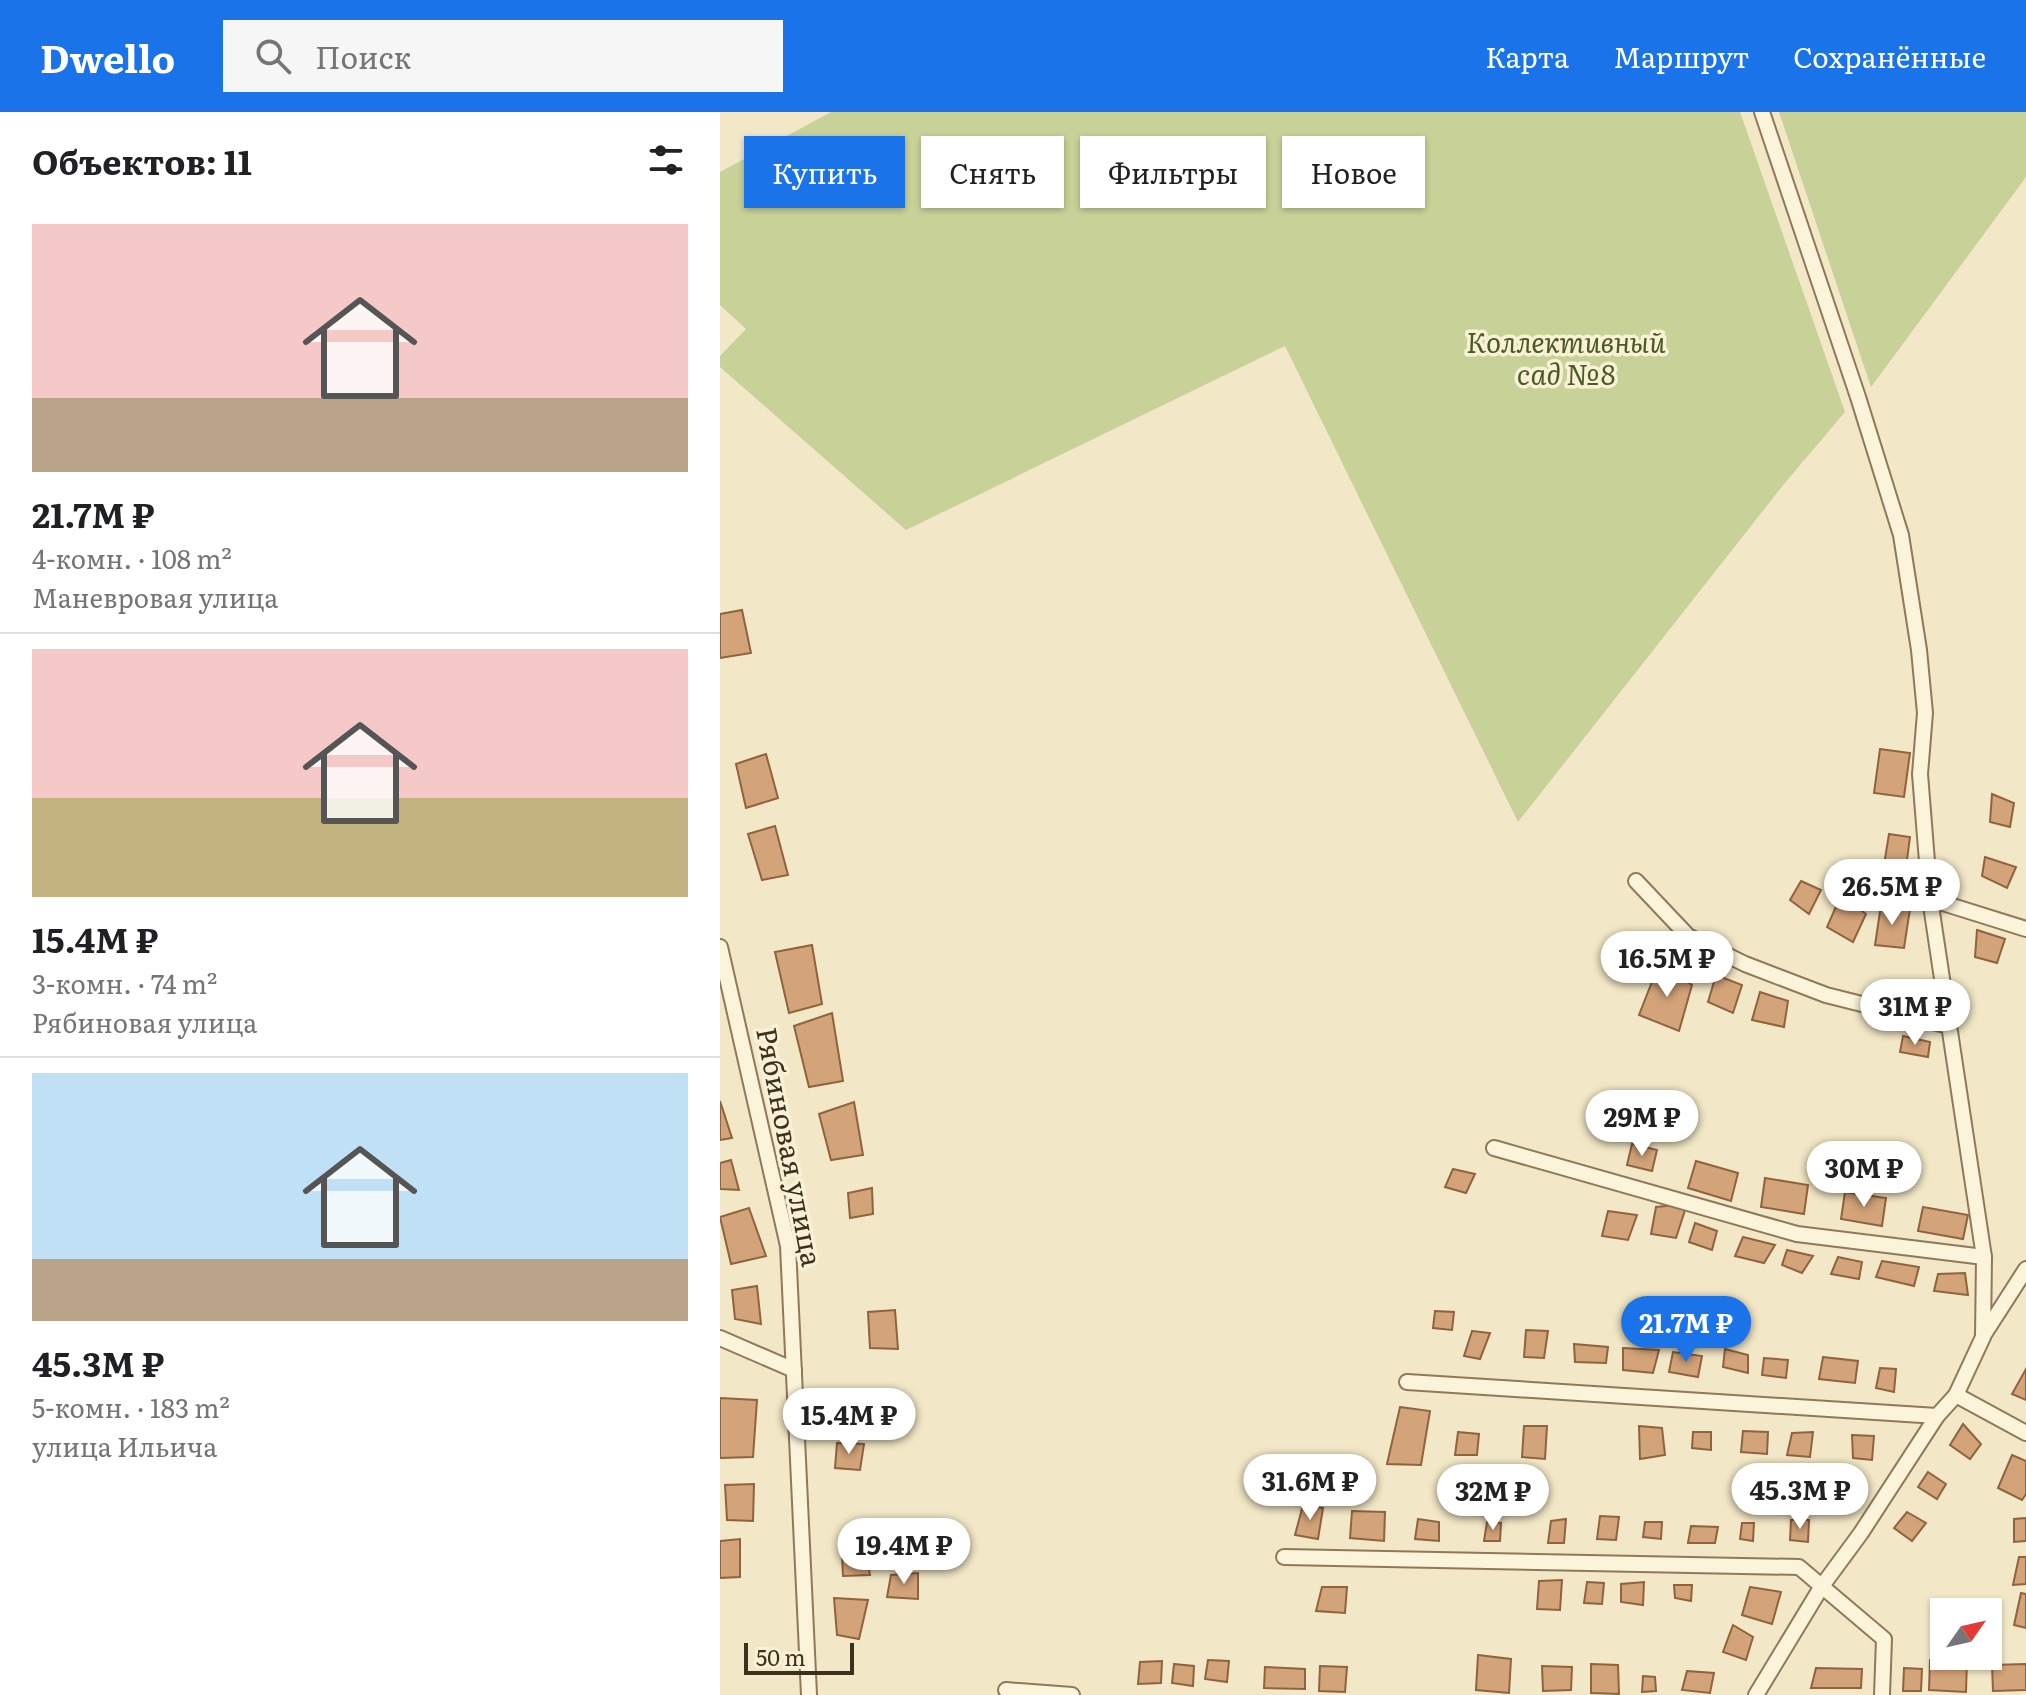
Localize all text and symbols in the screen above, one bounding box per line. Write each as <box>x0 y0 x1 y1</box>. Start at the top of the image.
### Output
search box <box>223 20 783 92</box>
text: Dwello <box>40 28 175 85</box>
icon: search <box>251 34 295 78</box>
text: Поиск <box>315 34 411 78</box>
text: Карта <box>1485 35 1569 77</box>
text: Маршрут <box>1613 35 1749 77</box>
text: Сохранённые <box>1793 35 1986 77</box>
text: Объектов: 11 <box>32 135 252 185</box>
chip: Купить <box>744 136 905 208</box>
chip: Снять <box>921 136 1064 208</box>
chip: Фильтры <box>1080 136 1266 208</box>
chip: Новое <box>1282 136 1425 208</box>
icon: filters <box>644 138 688 182</box>
icon: home <box>288 276 432 420</box>
park label: Коллективный сад №8 <box>1466 320 1666 394</box>
text: 21.7M ₽ <box>32 488 155 538</box>
text: 4-комн. · 108 m² <box>32 538 232 577</box>
text: Маневровая улица <box>32 577 278 616</box>
icon: home <box>288 701 432 845</box>
pin: 26.5M ₽ <box>1818 859 1966 927</box>
text: 26.5M ₽ <box>1842 865 1942 904</box>
text: 15.4M ₽ <box>32 913 158 963</box>
pin: 16.5M ₽ <box>1593 931 1741 999</box>
text: 16.5M ₽ <box>1619 937 1715 976</box>
text: 3-комн. · 74 m² <box>32 963 217 1002</box>
pin: 31M ₽ <box>1859 979 1971 1047</box>
text: 31M ₽ <box>1878 985 1952 1024</box>
text: Рябиновая улица <box>32 1002 257 1041</box>
street label: Рябиновая улица <box>747 1024 835 1270</box>
pin: 29M ₽ <box>1586 1090 1698 1158</box>
text: 29M ₽ <box>1603 1096 1681 1135</box>
icon: home <box>288 1125 432 1269</box>
pin: 30M ₽ <box>1808 1141 1920 1209</box>
text: 30M ₽ <box>1825 1147 1903 1186</box>
pin: 21.7M ₽ <box>1612 1296 1760 1364</box>
text: 21.7M ₽ <box>1639 1302 1733 1341</box>
text: 45.3M ₽ <box>32 1337 164 1387</box>
text: 5-комн. · 183 m² <box>32 1387 230 1426</box>
pin: 15.4M ₽ <box>775 1388 923 1456</box>
text: 15.4M ₽ <box>801 1394 897 1433</box>
text: улица Ильича <box>32 1426 217 1465</box>
pin: 31.6M ₽ <box>1236 1454 1384 1522</box>
text: 31.6M ₽ <box>1261 1460 1359 1499</box>
pin: 45.3M ₽ <box>1726 1463 1874 1531</box>
pin: 32M ₽ <box>1437 1464 1549 1532</box>
text: 45.3M ₽ <box>1749 1469 1851 1508</box>
text: 32M ₽ <box>1455 1470 1531 1509</box>
pin: 19.4M ₽ <box>830 1518 978 1586</box>
text: 19.4M ₽ <box>855 1524 953 1563</box>
north arrow <box>1930 1598 2002 1670</box>
map controls <box>1930 1598 2002 1670</box>
scale bar <box>744 1639 854 1675</box>
text: 50 m <box>756 1640 806 1673</box>

